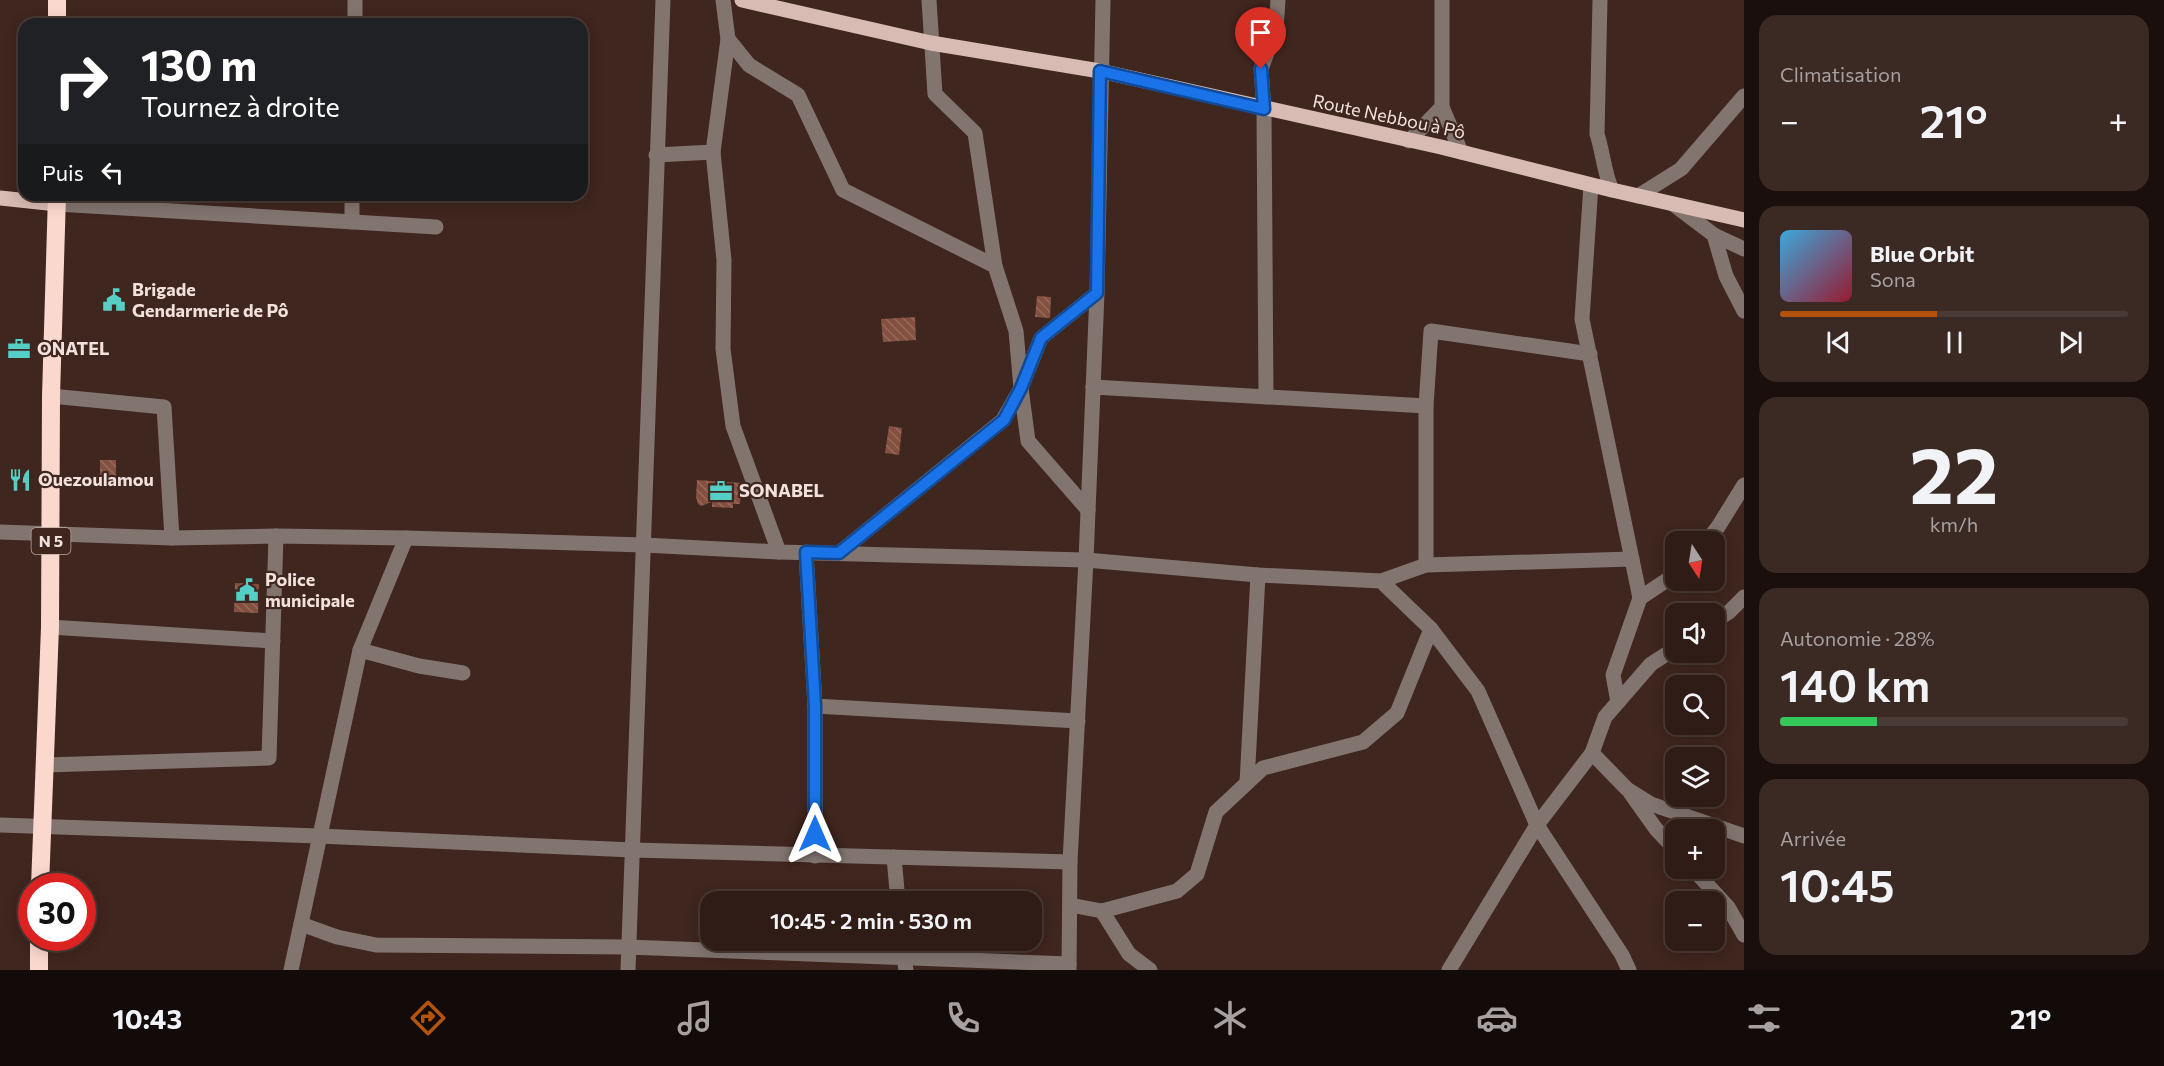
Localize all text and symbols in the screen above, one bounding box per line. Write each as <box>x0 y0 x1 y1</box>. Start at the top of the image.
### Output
pin <box>1235 7 1286 69</box>
icon: arrive <box>1244 16 1277 49</box>
text: 130 m <box>141 38 257 90</box>
icon: right <box>42 42 120 120</box>
text: Climatisation <box>1780 62 1901 86</box>
street label: Route Nebbou à Pô <box>1311 89 1468 143</box>
text: Tournez à droite <box>141 90 340 123</box>
text: 21° <box>1920 92 1988 147</box>
text: − <box>1780 99 1799 140</box>
text: + <box>2109 99 2128 140</box>
icon: left <box>96 156 129 189</box>
text: Puis <box>42 159 84 186</box>
text: Blue Orbit <box>1870 240 1974 267</box>
text: Sona <box>1870 267 1916 291</box>
place label: Brigade Gendarmerie de Pô <box>132 278 289 321</box>
public building icon: Brigade Gendarmerie de Pô <box>101 287 127 313</box>
icon: previous <box>1822 326 1855 359</box>
icon: pause <box>1938 326 1971 359</box>
icon: next <box>2054 326 2087 359</box>
office icon: ONATEL <box>6 336 32 362</box>
place label: ONATEL <box>37 337 109 359</box>
text: 22 <box>1910 425 1998 520</box>
restaurant icon: Ouezoulamou <box>7 467 33 493</box>
place label: Ouezoulamou <box>38 468 154 490</box>
office icon: SONABEL <box>708 478 734 504</box>
place label: SONABEL <box>739 479 824 501</box>
text: km/h <box>1930 512 1978 536</box>
road number: N 5 <box>32 528 70 554</box>
north arrow <box>1665 531 1725 591</box>
map controls <box>1665 531 1725 951</box>
place label: Police municipale <box>265 568 355 611</box>
public building icon: Police municipale <box>234 577 260 603</box>
button: sound <box>1665 603 1725 663</box>
text: Autonomie · 28% <box>1780 626 1935 650</box>
text: 140 km <box>1780 656 1930 711</box>
button: search <box>1665 675 1725 735</box>
button: layers <box>1665 747 1725 807</box>
position arrow <box>783 802 847 866</box>
button: + <box>1665 819 1725 879</box>
text: Arrivée <box>1780 826 1846 850</box>
text: 10:45 <box>1780 856 1895 911</box>
speed limit sign: 30 <box>18 873 96 951</box>
button: − <box>1665 891 1725 951</box>
text: 10:45 · 2 min · 530 m <box>770 907 972 934</box>
icon: directions <box>407 997 449 1039</box>
icon: music <box>674 997 716 1039</box>
icon: phone <box>942 997 984 1039</box>
icon: climate <box>1209 997 1251 1039</box>
icon: car <box>1476 997 1518 1039</box>
icon: filters <box>1743 997 1785 1039</box>
text: 10:43 <box>113 1002 182 1035</box>
text: 21° <box>2010 1002 2051 1035</box>

